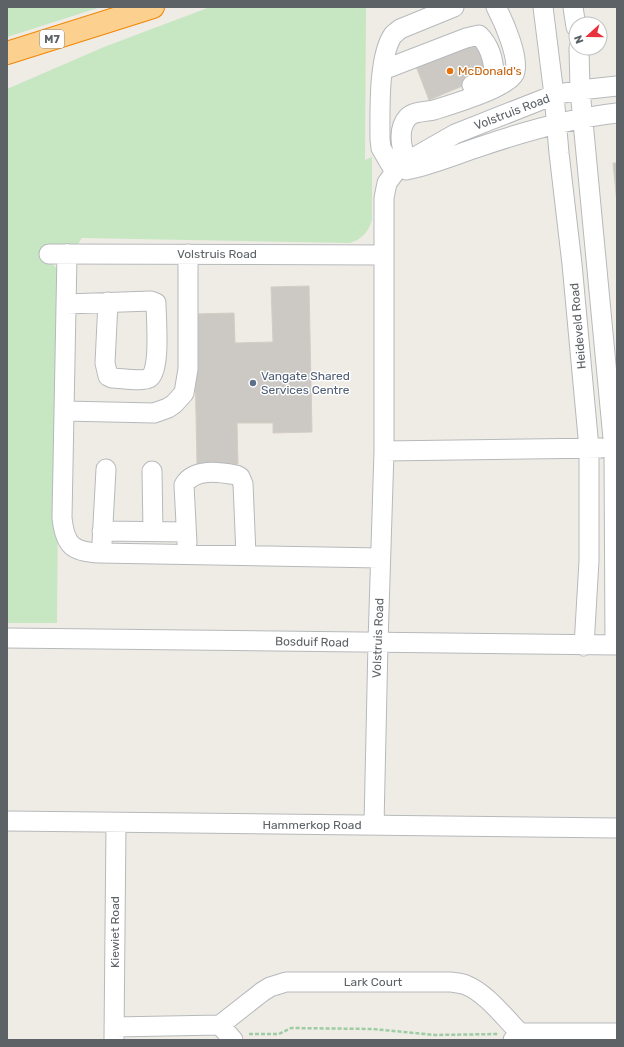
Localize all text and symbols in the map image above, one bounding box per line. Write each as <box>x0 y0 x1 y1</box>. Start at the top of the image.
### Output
north arrow <box>568 16 608 56</box>
road number: M7 <box>40 30 64 48</box>
text: N <box>572 33 587 45</box>
place label: McDonald's <box>458 64 522 78</box>
marker: McDonald's <box>445 66 455 76</box>
street label: Volstruis Road <box>472 91 552 133</box>
street label: Volstruis Road <box>177 247 257 261</box>
street label: Heideveld Road <box>567 282 589 370</box>
place label: Vangate Shared Services Centre <box>261 369 350 397</box>
marker: Vangate Shared Services Centre <box>248 378 258 388</box>
street label: Volstruis Road <box>370 598 386 678</box>
street label: Bosduif Road <box>275 634 349 650</box>
street label: Hammerkop Road <box>262 818 362 832</box>
street label: Kiewiet Road <box>108 896 122 968</box>
street label: Lark Court <box>344 975 402 989</box>

